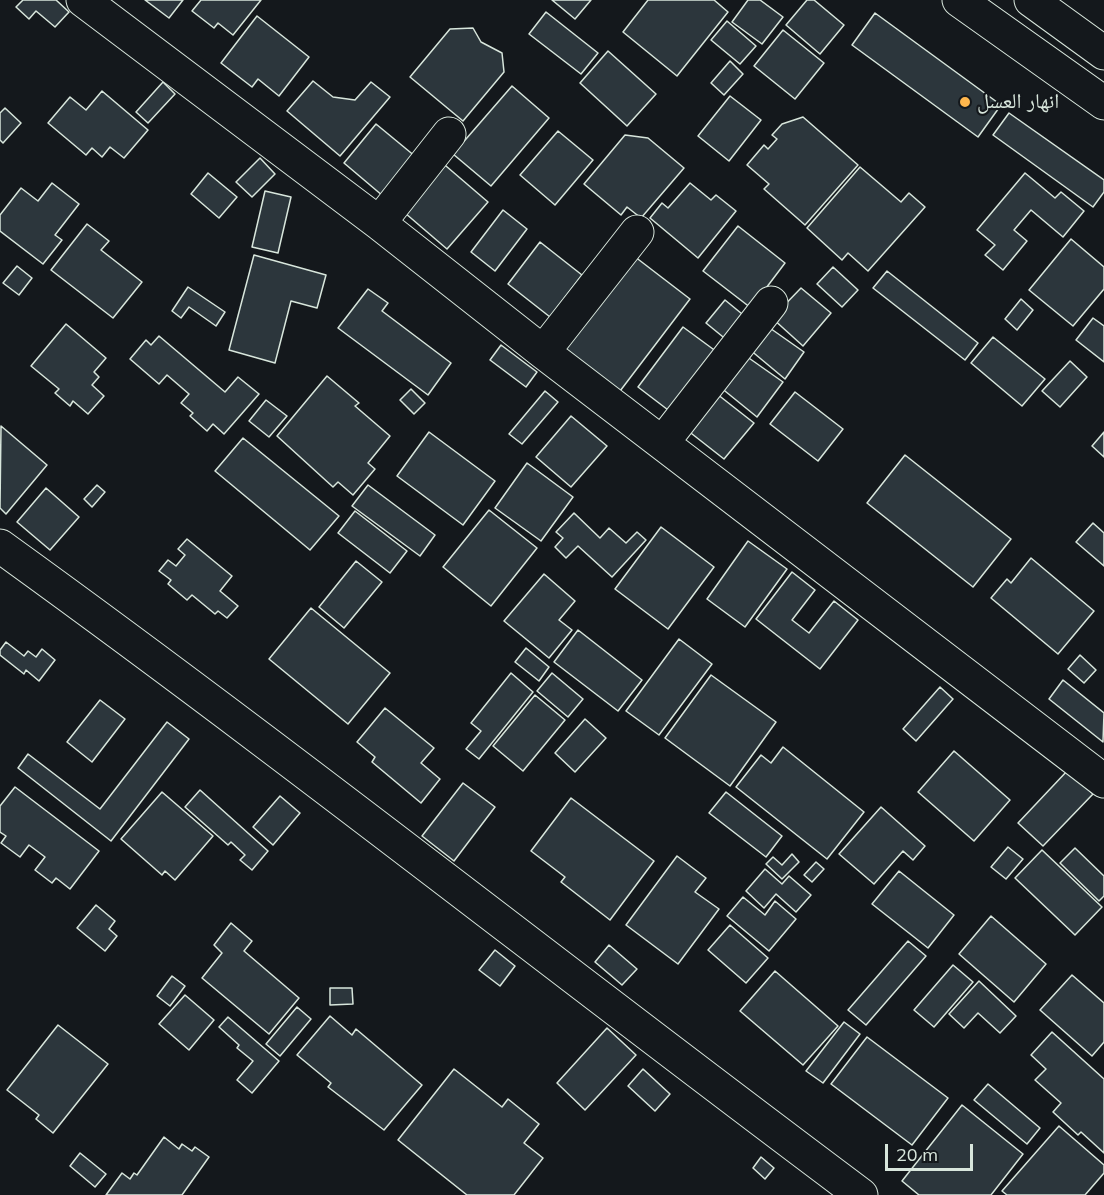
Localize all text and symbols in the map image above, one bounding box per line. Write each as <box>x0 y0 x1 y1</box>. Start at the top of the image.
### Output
place label: انهار العسل <box>977 89 1059 115</box>
marker: انهار العسل <box>958 95 972 109</box>
scale bar <box>888 1132 976 1170</box>
text: 20 m <box>896 1143 938 1166</box>

